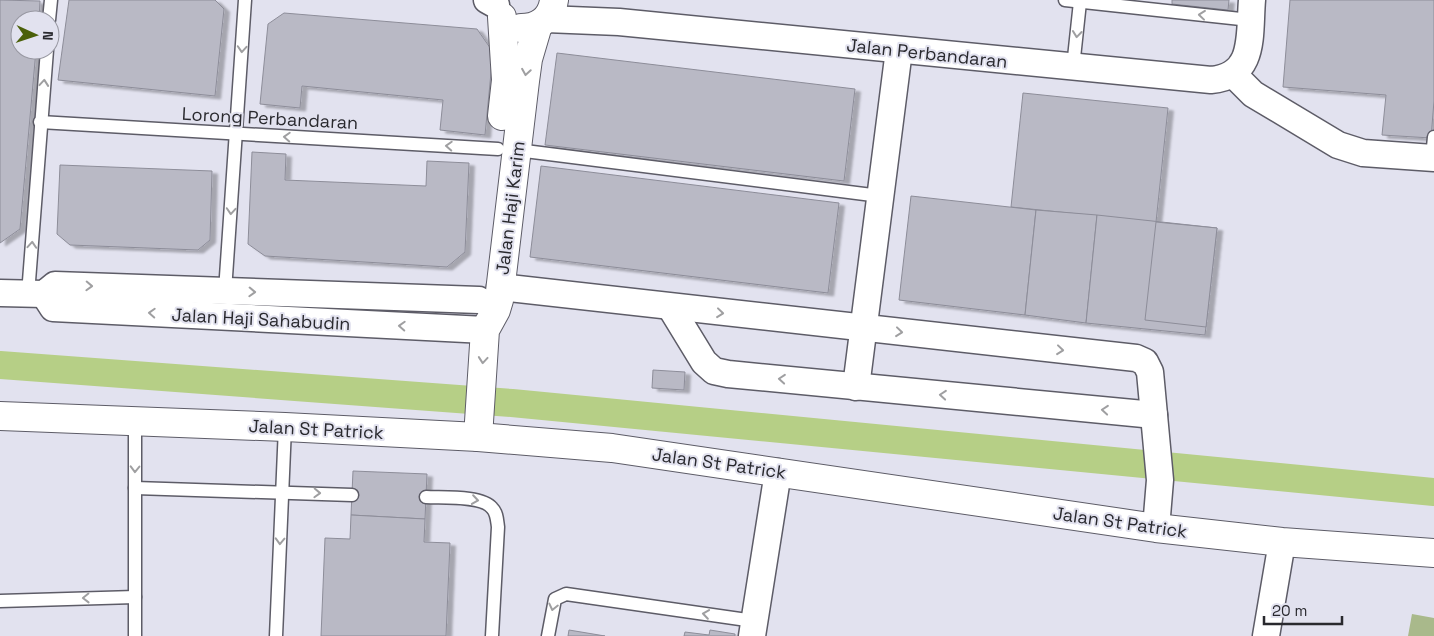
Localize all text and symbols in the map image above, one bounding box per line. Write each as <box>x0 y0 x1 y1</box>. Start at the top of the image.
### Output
north arrow <box>10 10 60 60</box>
one-way arrow <box>1197 10 1205 21</box>
one-way arrow <box>1072 30 1083 38</box>
text: N <box>39 31 57 41</box>
street label: Jalan Perbandaran <box>845 33 1009 73</box>
one-way arrow <box>237 45 248 53</box>
one-way arrow <box>522 68 532 76</box>
one-way arrow <box>38 79 49 87</box>
street label: Lorong Perbandaran <box>181 102 359 134</box>
one-way arrow <box>283 131 291 142</box>
street label: Jalan Haji Karim <box>490 140 530 276</box>
one-way arrow <box>445 141 453 152</box>
one-way arrow <box>225 207 236 215</box>
one-way arrow <box>26 241 37 249</box>
one-way arrow <box>86 281 94 292</box>
one-way arrow <box>248 287 256 297</box>
street label: Jalan Haji Sahabudin <box>171 303 351 335</box>
one-way arrow <box>716 307 724 318</box>
one-way arrow <box>148 308 156 318</box>
one-way arrow <box>397 321 405 332</box>
one-way arrow <box>895 326 903 337</box>
one-way arrow <box>1057 344 1065 355</box>
one-way arrow <box>478 356 489 364</box>
one-way arrow <box>777 374 785 385</box>
one-way arrow <box>939 390 947 401</box>
one-way arrow <box>1101 405 1109 416</box>
street label: Jalan St Patrick <box>248 414 384 444</box>
street label: Jalan St Patrick <box>650 442 788 484</box>
one-way arrow <box>130 465 140 473</box>
one-way arrow <box>313 488 321 499</box>
one-way arrow <box>470 495 479 505</box>
street label: Jalan St Patrick <box>1051 501 1189 543</box>
one-way arrow <box>275 537 286 545</box>
one-way arrow <box>82 593 90 604</box>
scale bar <box>1264 594 1342 626</box>
text: 20 m <box>1272 601 1307 620</box>
one-way arrow <box>548 603 559 612</box>
one-way arrow <box>702 609 710 620</box>

